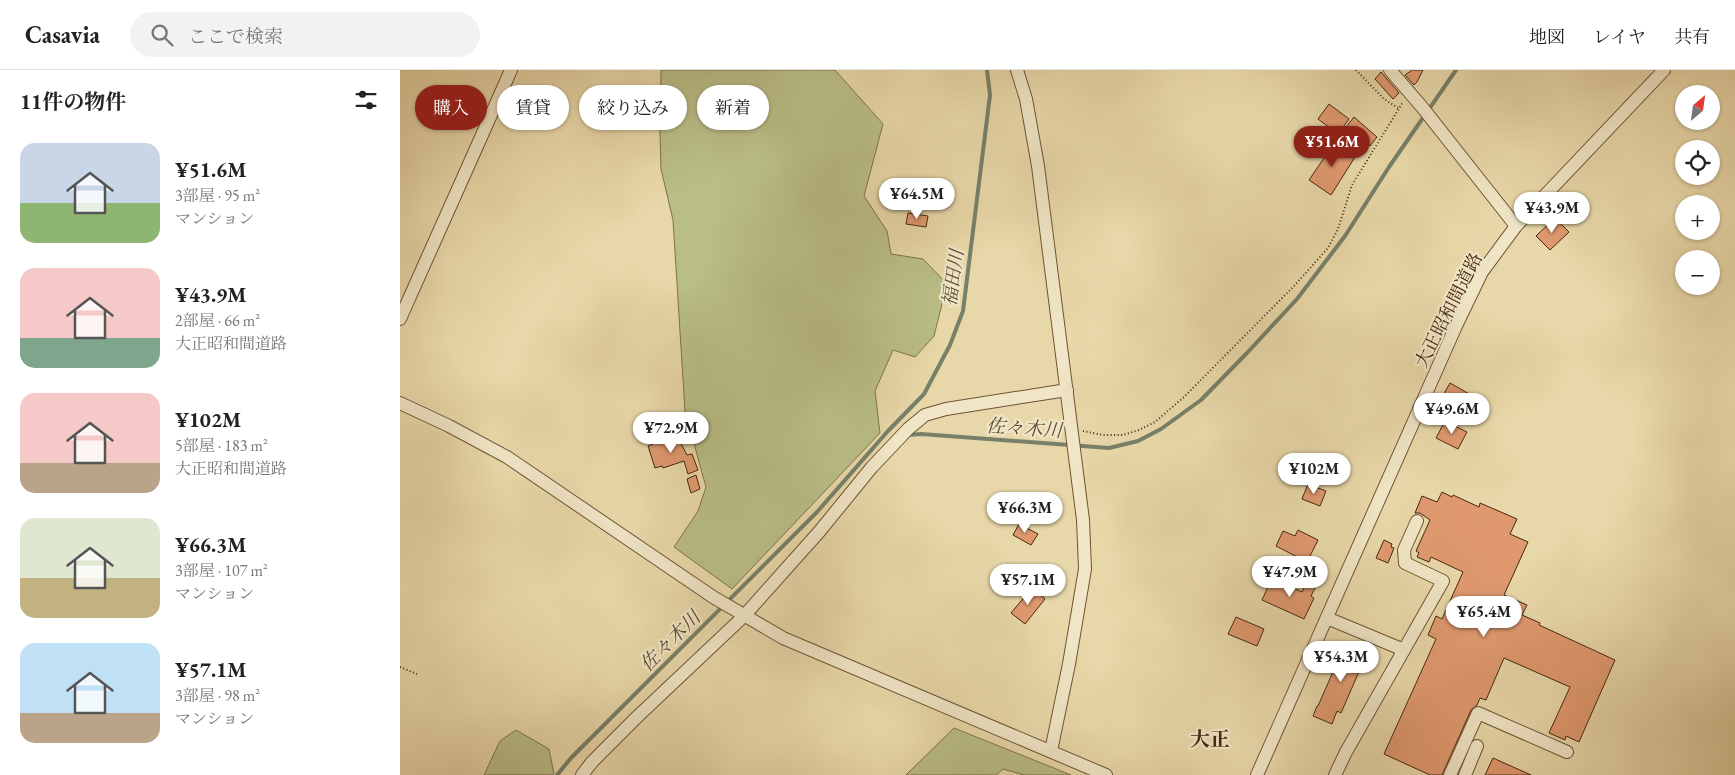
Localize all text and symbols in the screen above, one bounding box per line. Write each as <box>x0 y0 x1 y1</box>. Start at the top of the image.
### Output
search box <box>130 12 480 57</box>
text: Casavia <box>25 19 100 50</box>
icon: search <box>148 21 176 49</box>
text: ここで検索 <box>188 24 283 49</box>
text: 地図 <box>1529 25 1565 48</box>
text: レイヤ <box>1593 25 1646 48</box>
text: 共有 <box>1674 25 1710 48</box>
chip: 購入 <box>415 85 487 130</box>
chip: 賃貸 <box>497 85 569 130</box>
chip: 絞り込み <box>579 85 687 130</box>
chip: 新着 <box>697 85 769 130</box>
north arrow <box>1675 85 1720 130</box>
map controls <box>1675 85 1720 295</box>
icon: filters <box>352 86 380 114</box>
text: 11件の物件 <box>20 88 126 115</box>
pin: ¥51.6M <box>1291 126 1373 168</box>
text: ¥51.6M <box>1305 131 1359 152</box>
button: locate <box>1675 140 1720 185</box>
text: ¥51.6M <box>175 156 246 183</box>
icon: home <box>60 163 120 223</box>
pin: ¥64.5M <box>876 178 958 220</box>
text: ¥64.5M <box>890 183 944 204</box>
text: 3部屋 · 95 m² <box>175 185 260 206</box>
pin: ¥43.9M <box>1511 191 1593 234</box>
button: + <box>1675 195 1720 240</box>
text: ¥43.9M <box>1525 197 1579 218</box>
text: マンション <box>175 208 254 229</box>
water label: 福田川 <box>937 246 970 308</box>
street label: 大正昭和間道路 <box>1409 249 1487 371</box>
button: − <box>1675 250 1720 295</box>
text: ¥43.9M <box>175 281 246 308</box>
icon: home <box>60 288 120 348</box>
text: 2部屋 · 66 m² <box>175 310 260 331</box>
text: 大正昭和間道路 <box>175 333 287 354</box>
pin: ¥49.6M <box>1411 392 1493 435</box>
text: ¥49.6M <box>1425 398 1479 419</box>
text: ¥102M <box>175 406 241 433</box>
pin: ¥72.9M <box>630 412 712 454</box>
icon: home <box>60 413 120 473</box>
water label: 佐々木川 <box>985 413 1065 443</box>
text: ¥72.9M <box>644 417 698 438</box>
text: 5部屋 · 183 m² <box>175 435 268 456</box>
pin: ¥102M <box>1279 452 1349 495</box>
text: 大正昭和間道路 <box>175 458 287 479</box>
text: ¥102M <box>1289 458 1339 479</box>
pin: ¥66.3M <box>984 492 1066 534</box>
text: ¥66.3M <box>998 497 1052 518</box>
text: ¥66.3M <box>175 531 246 558</box>
icon: home <box>60 538 120 598</box>
pin: ¥47.9M <box>1249 556 1331 598</box>
text: 3部屋 · 107 m² <box>175 560 268 581</box>
text: ¥47.9M <box>1263 561 1317 582</box>
pin: ¥57.1M <box>987 564 1069 606</box>
text: ¥57.1M <box>1001 569 1055 590</box>
text: マンション <box>175 583 254 604</box>
pin: ¥65.4M <box>1443 596 1525 638</box>
text: ¥65.4M <box>1457 601 1511 622</box>
water label: 佐々木川 <box>634 604 707 677</box>
pin: ¥54.3M <box>1300 640 1382 683</box>
text: ¥54.3M <box>1314 646 1368 667</box>
text: ¥57.1M <box>175 656 246 683</box>
icon: home <box>60 663 120 723</box>
text: 3部屋 · 98 m² <box>175 685 260 706</box>
text: マンション <box>175 708 254 729</box>
district label: 大正 <box>1190 726 1230 752</box>

